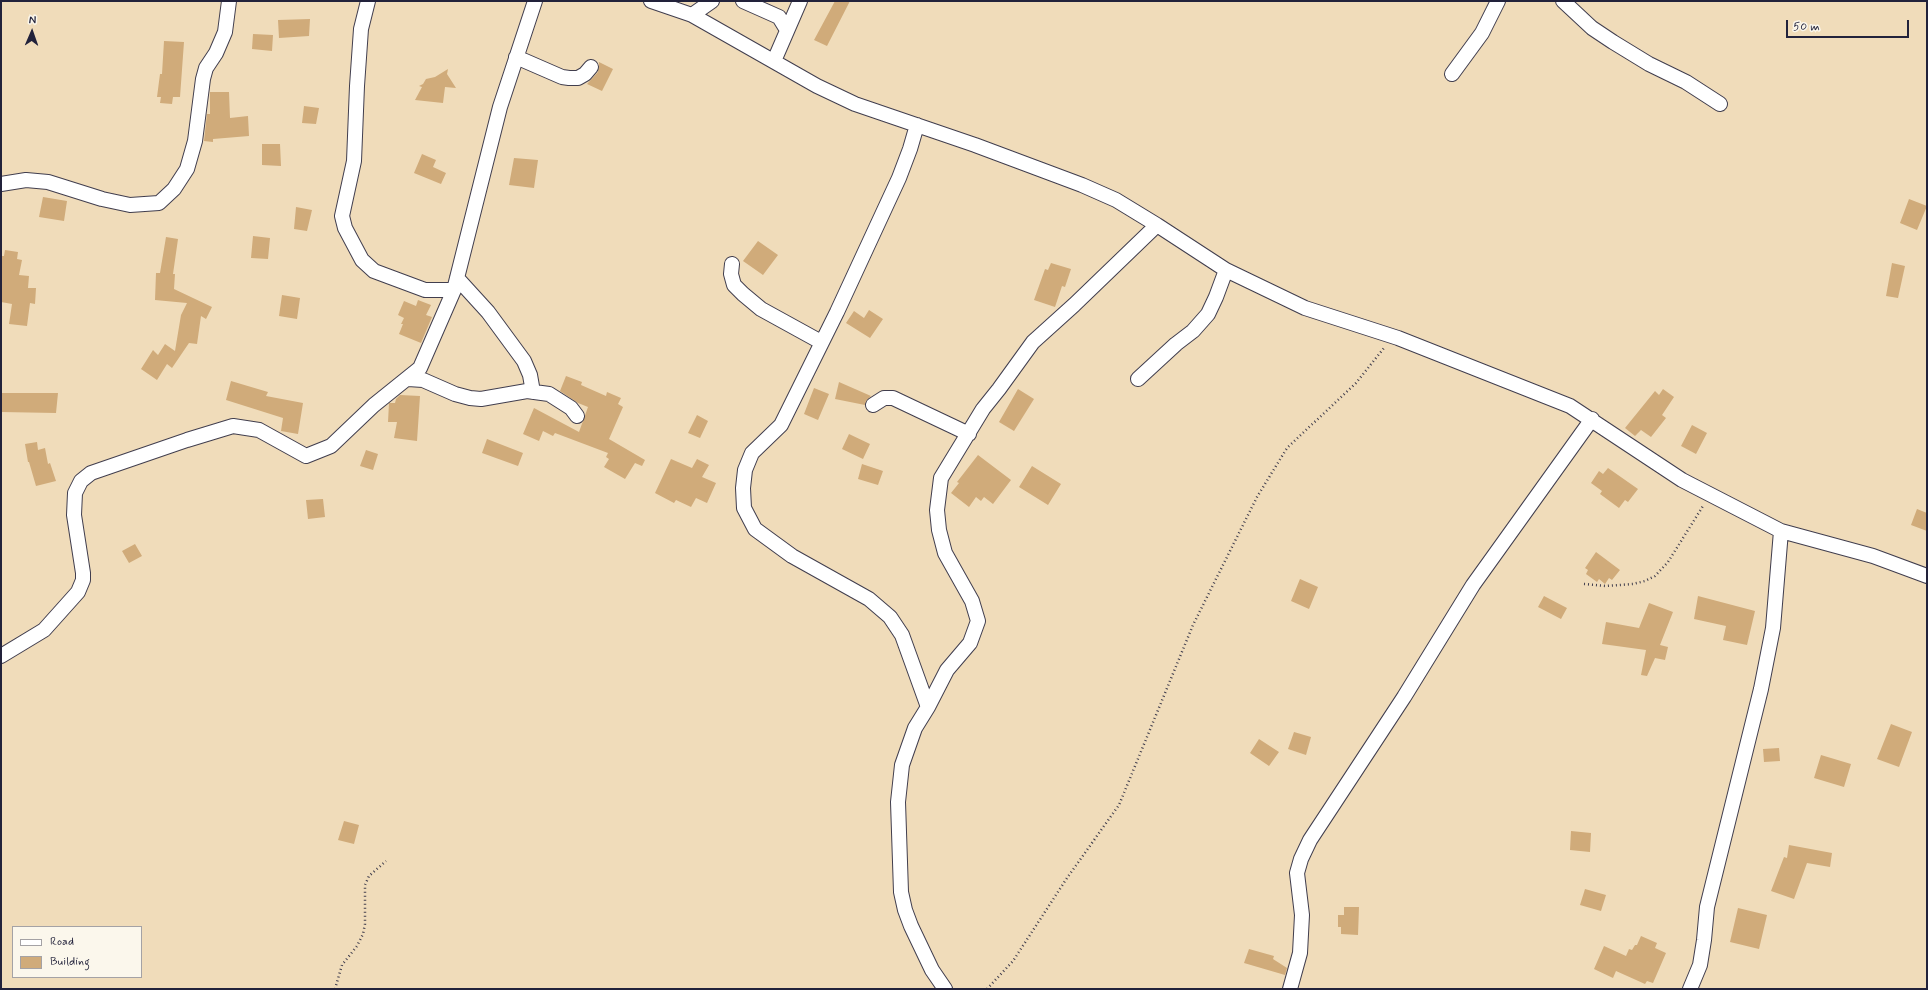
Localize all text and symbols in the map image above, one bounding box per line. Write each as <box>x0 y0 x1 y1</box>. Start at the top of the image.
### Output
north arrow <box>12 12 52 52</box>
scale bar <box>1788 12 1911 38</box>
text: N <box>29 13 36 27</box>
text: 50 m <box>1793 19 1820 35</box>
legend <box>12 926 142 978</box>
text: Road <box>50 934 74 950</box>
text: Building <box>50 954 90 970</box>

